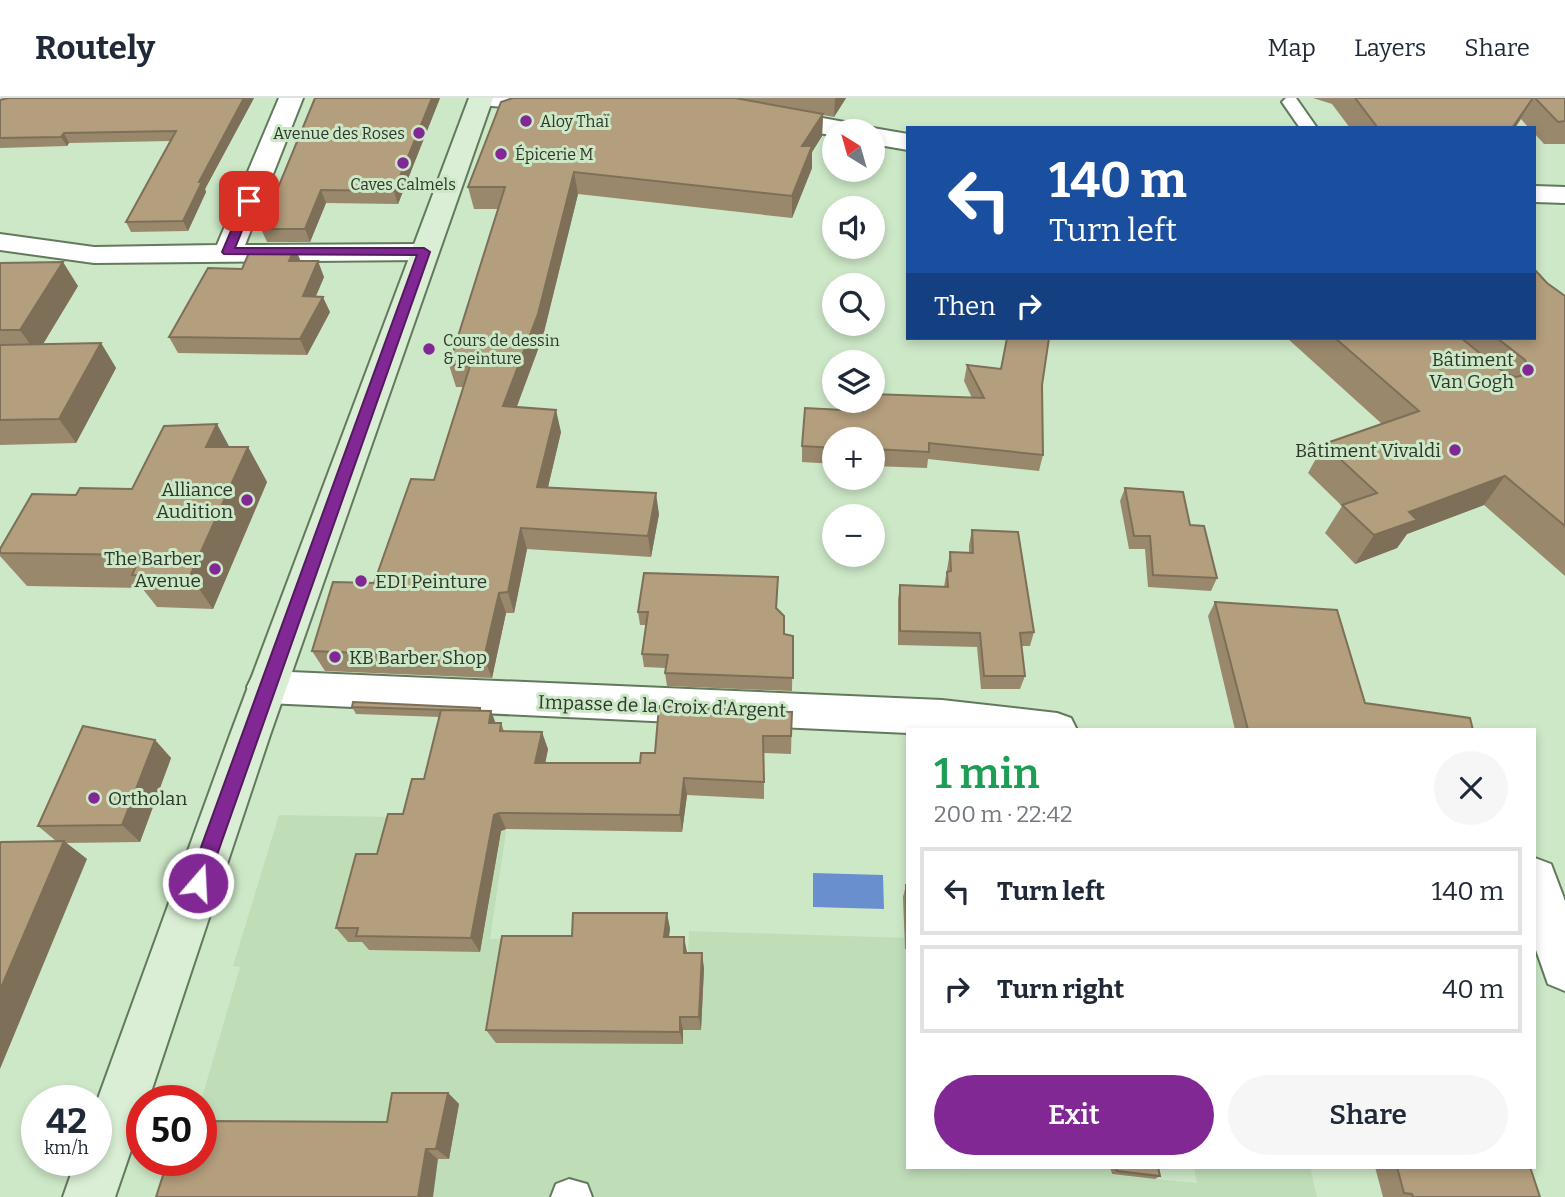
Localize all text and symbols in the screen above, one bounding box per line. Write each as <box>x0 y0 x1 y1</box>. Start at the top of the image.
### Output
text: Routely <box>35 28 155 68</box>
text: Map <box>1268 34 1316 62</box>
text: Layers <box>1354 34 1426 62</box>
text: Share <box>1464 34 1530 62</box>
place label: Aloy Thaï <box>540 112 609 131</box>
marker: Aloy Thaï <box>518 113 534 129</box>
north arrow <box>822 119 886 182</box>
map controls <box>822 119 885 567</box>
place label: Avenue des Roses <box>273 124 405 143</box>
marker: Avenue des Roses <box>411 125 427 141</box>
place label: Épicerie M <box>515 144 594 164</box>
marker: Épicerie M <box>493 146 509 162</box>
text: 140 m <box>1049 151 1187 210</box>
icon: left <box>934 154 1025 245</box>
marker: Caves Calmels <box>395 155 411 171</box>
pin <box>219 171 279 231</box>
place label: Caves Calmels <box>350 175 456 194</box>
icon: arrive <box>230 182 268 220</box>
button: sound <box>822 196 885 259</box>
text: Turn left <box>1049 211 1177 249</box>
button: search <box>822 273 885 336</box>
icon: right <box>1010 287 1048 325</box>
text: Then <box>934 291 996 322</box>
place label: Cours de dessin & peinture <box>443 331 560 368</box>
marker: Cours de dessin & peinture <box>421 341 437 357</box>
place label: Bâtiment Van Gogh <box>1429 348 1514 393</box>
button: layers <box>822 350 885 413</box>
marker: Bâtiment Van Gogh <box>1520 362 1536 378</box>
button: + <box>822 427 885 490</box>
place label: Bâtiment Vivaldi <box>1295 439 1441 462</box>
marker: Bâtiment Vivaldi <box>1447 442 1463 458</box>
place label: Alliance Audition <box>156 478 233 523</box>
marker: Alliance Audition <box>239 492 255 508</box>
button: − <box>822 504 885 567</box>
place label: The Barber Avenue <box>104 547 202 592</box>
marker: The Barber Avenue <box>207 561 223 577</box>
place label: EDI Peinture <box>375 570 487 593</box>
marker: EDI Peinture <box>353 573 369 589</box>
place label: KB Barber Shop <box>349 646 487 669</box>
marker: KB Barber Shop <box>327 649 343 665</box>
street label: Impasse de la Croix d'Argent <box>538 690 787 722</box>
text: 1 min <box>934 749 1040 799</box>
button: close <box>1434 751 1508 825</box>
place label: Ortholan <box>108 787 187 810</box>
marker: Ortholan <box>86 790 102 806</box>
text: 200 m · 22:42 <box>934 800 1072 828</box>
position arrow <box>161 846 235 920</box>
icon: left <box>938 872 976 910</box>
text: Turn left <box>997 876 1105 907</box>
text: 140 m <box>1432 876 1504 907</box>
icon: right <box>938 970 976 1008</box>
text: Turn right <box>997 974 1124 1005</box>
text: 40 m <box>1442 974 1504 1005</box>
button: Exit <box>934 1075 1214 1155</box>
button: Share <box>1228 1075 1508 1155</box>
speed limit sign: 50 <box>126 1085 217 1176</box>
text: 42 <box>46 1100 87 1142</box>
text: km/h <box>44 1137 89 1159</box>

